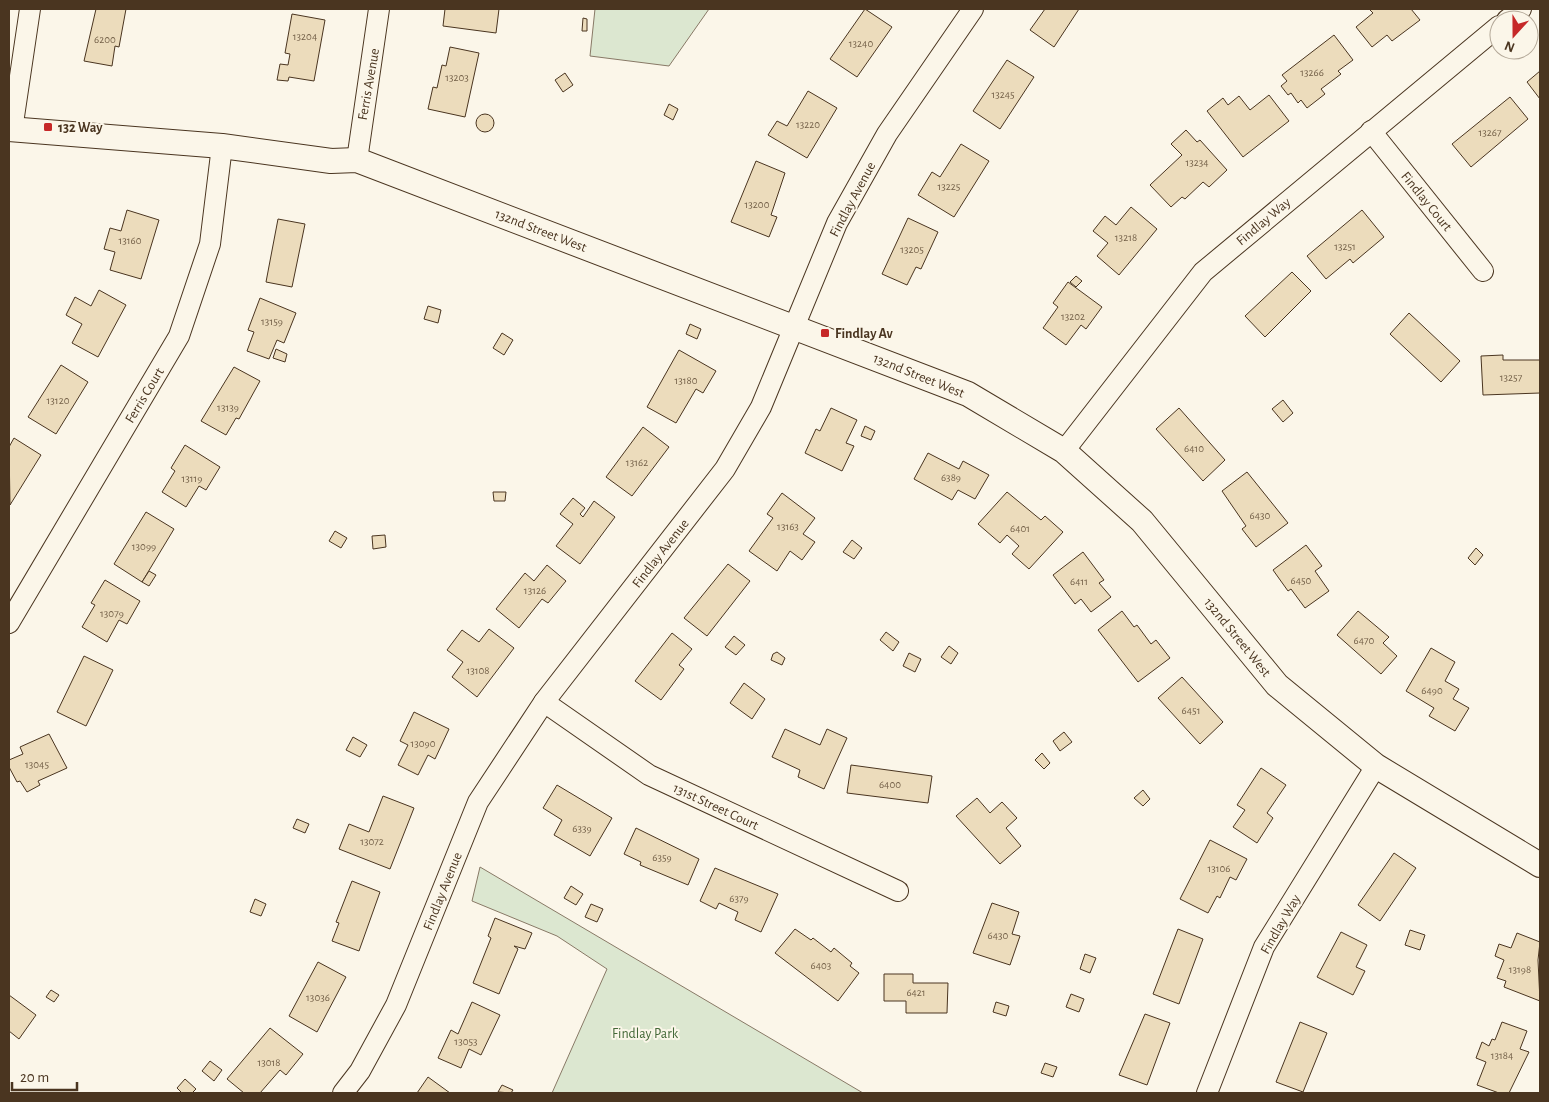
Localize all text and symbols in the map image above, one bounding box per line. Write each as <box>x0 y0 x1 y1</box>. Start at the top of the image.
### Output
north arrow <box>1489 10 1539 60</box>
house number: 13204 <box>293 31 317 42</box>
house number: 6200 <box>94 34 116 45</box>
house number: 13240 <box>849 38 873 49</box>
text: N <box>1503 38 1517 54</box>
street label: Ferris Avenue <box>356 47 382 121</box>
house number: 13266 <box>1300 67 1324 78</box>
house number: 13203 <box>445 72 469 83</box>
house number: 13245 <box>991 89 1015 100</box>
house number: 13220 <box>796 119 820 130</box>
marker: 132 Way <box>42 121 54 133</box>
place label: 132 Way <box>58 121 103 135</box>
house number: 13267 <box>1478 127 1502 138</box>
house number: 13234 <box>1185 157 1209 168</box>
street label: Findlay Avenue <box>827 160 878 239</box>
street label: Findlay Court <box>1398 169 1455 234</box>
house number: 13225 <box>938 181 961 192</box>
street label: Findlay Way <box>1234 195 1293 248</box>
house number: 13200 <box>745 199 770 210</box>
street label: 132nd Street West <box>493 207 589 255</box>
house number: 13218 <box>1115 232 1137 243</box>
house number: 13160 <box>118 235 142 246</box>
house number: 13251 <box>1334 241 1356 252</box>
house number: 13205 <box>900 244 924 255</box>
house number: 13202 <box>1061 311 1085 322</box>
house number: 13159 <box>261 316 283 327</box>
marker: Findlay Av <box>819 327 831 339</box>
place label: Findlay Av <box>835 327 894 341</box>
street label: 132nd Street West <box>871 351 967 401</box>
street label: Ferris Court <box>123 365 167 426</box>
house number: 13257 <box>1500 372 1523 383</box>
house number: 13180 <box>674 375 698 386</box>
house number: 13120 <box>47 395 70 406</box>
house number: 13139 <box>217 402 239 413</box>
house number: 6410 <box>1184 443 1204 454</box>
house number: 13162 <box>626 457 648 468</box>
house number: 6389 <box>941 472 961 483</box>
house number: 13119 <box>181 473 203 484</box>
house number: 6430 <box>1250 510 1271 521</box>
street label: Findlay Avenue <box>630 517 692 591</box>
house number: 13163 <box>777 521 799 532</box>
house number: 6401 <box>1010 523 1030 534</box>
house number: 13099 <box>132 541 156 552</box>
house number: 6450 <box>1291 575 1312 586</box>
house number: 6411 <box>1070 576 1088 587</box>
house number: 13126 <box>524 585 546 596</box>
street label: 132nd Street West <box>1201 596 1274 680</box>
house number: 13079 <box>100 608 124 619</box>
house number: 6470 <box>1354 635 1375 646</box>
house number: 13108 <box>466 665 490 676</box>
house number: 6490 <box>1421 685 1443 696</box>
house number: 6451 <box>1182 705 1200 716</box>
house number: 13090 <box>410 738 436 749</box>
house number: 13045 <box>25 759 49 770</box>
house number: 6400 <box>879 779 901 790</box>
street label: 131st Street Court <box>671 781 761 833</box>
house number: 6339 <box>572 823 592 834</box>
house number: 13072 <box>360 836 384 847</box>
street label: Findlay Avenue <box>421 850 465 932</box>
house number: 6359 <box>652 852 672 863</box>
house number: 13106 <box>1207 863 1231 874</box>
street label: Findlay Way <box>1258 892 1303 957</box>
house number: 6379 <box>729 893 749 904</box>
house number: 6430 <box>988 930 1009 941</box>
house number: 6403 <box>811 960 832 971</box>
house number: 13198 <box>1509 964 1531 975</box>
house number: 6421 <box>906 987 926 998</box>
house number: 13036 <box>306 992 330 1003</box>
park label: Findlay Park <box>612 1027 679 1041</box>
house number: 13053 <box>454 1036 478 1047</box>
house number: 13184 <box>1491 1050 1513 1061</box>
house number: 13018 <box>257 1057 281 1068</box>
scale bar <box>12 1060 78 1092</box>
text: 20 m <box>20 1070 49 1085</box>

